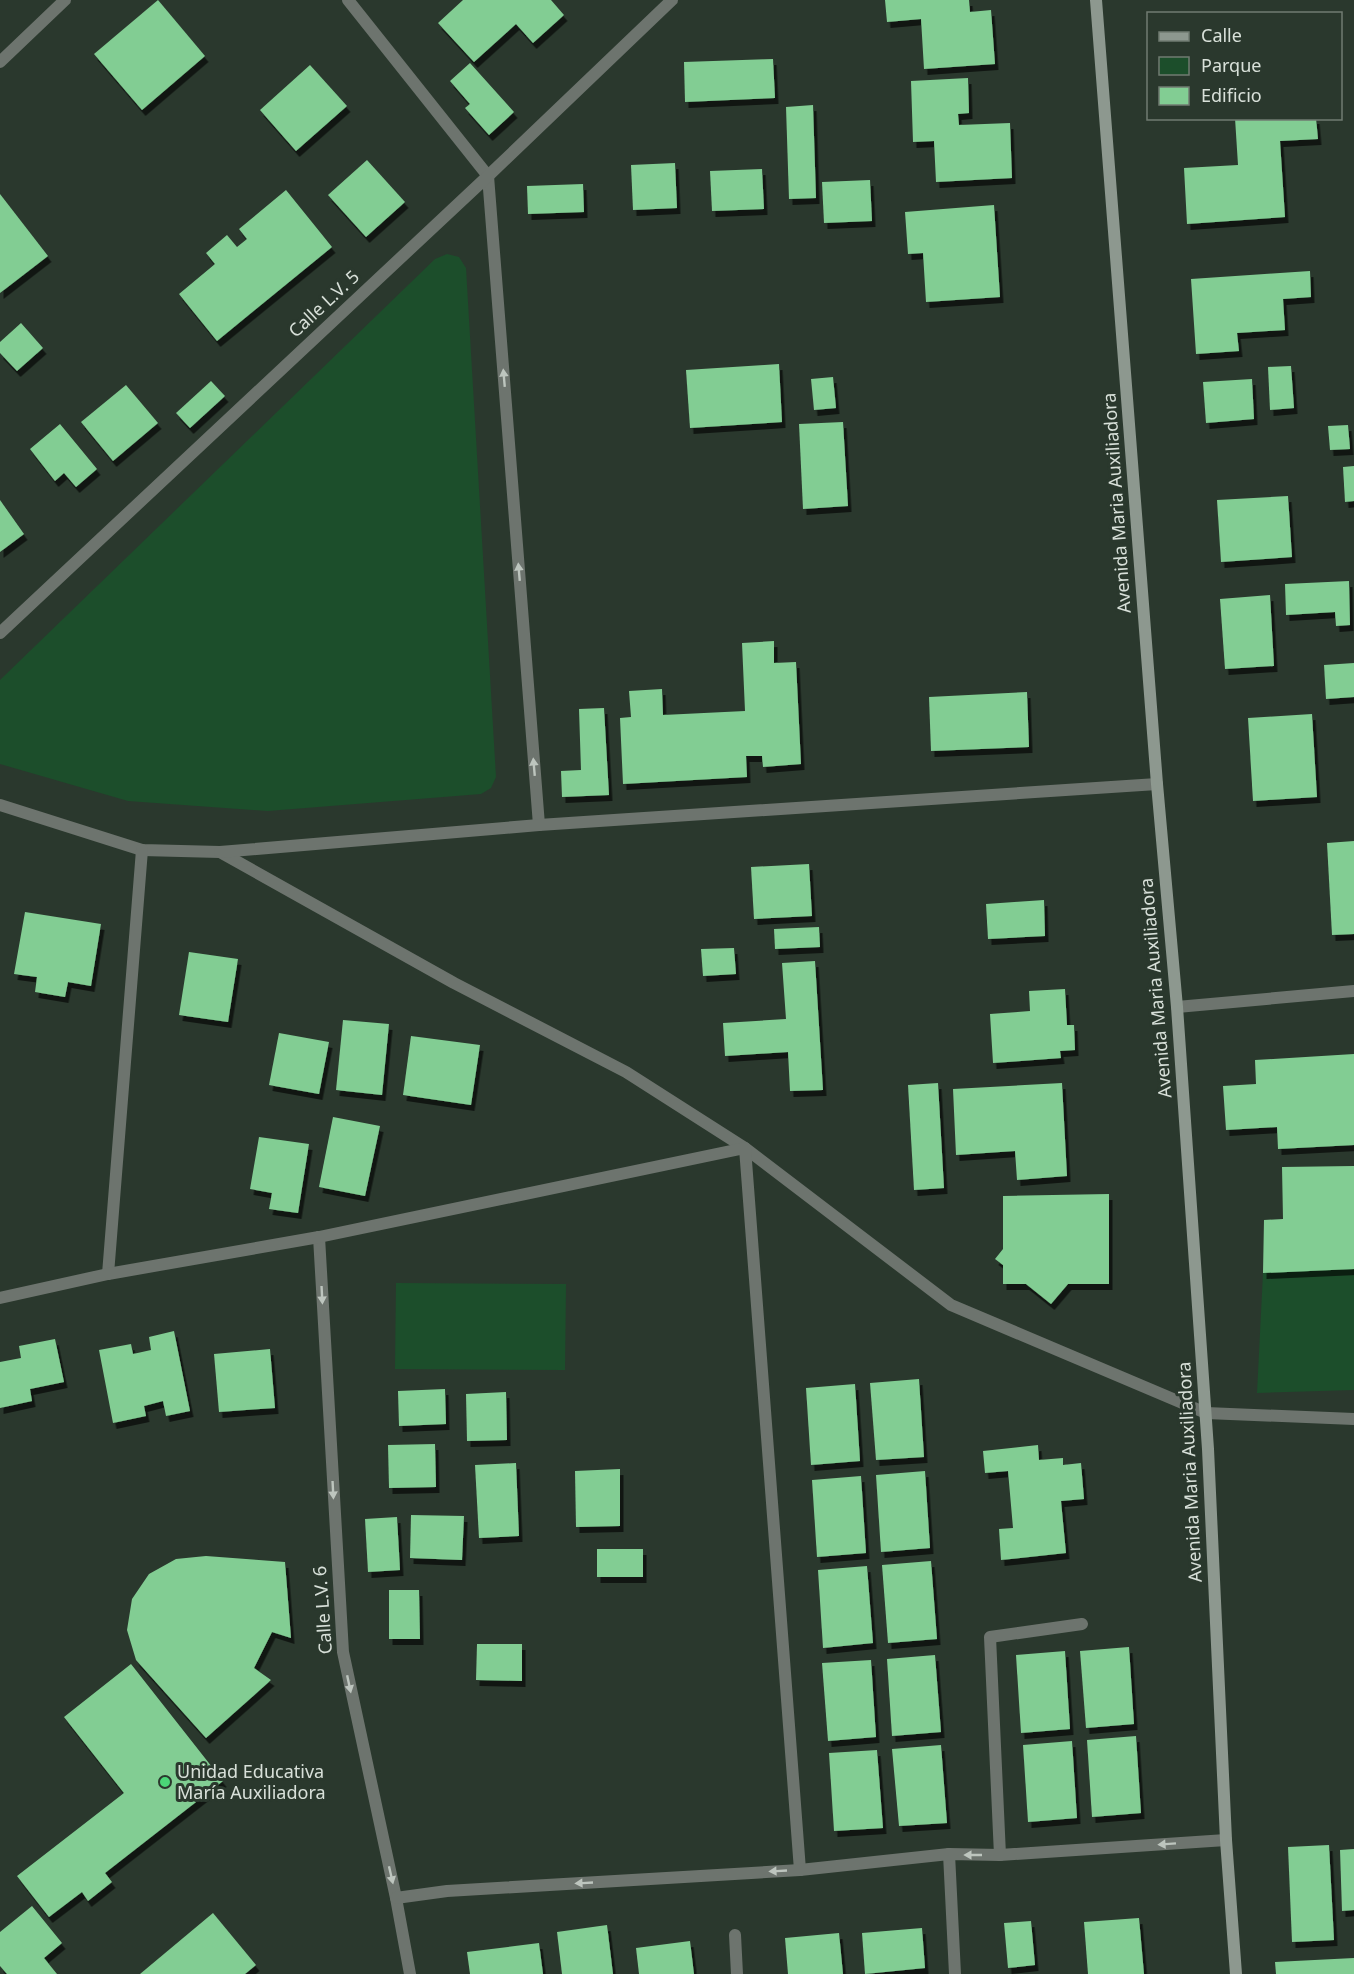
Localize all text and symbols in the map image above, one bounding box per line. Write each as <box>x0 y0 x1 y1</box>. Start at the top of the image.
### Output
legend <box>1147 12 1342 120</box>
text: Calle <box>1201 23 1242 47</box>
text: Parque <box>1201 53 1261 77</box>
text: Edificio <box>1201 83 1262 107</box>
street label: Calle L.V. 5 <box>283 264 364 342</box>
one-way arrow <box>499 368 508 387</box>
street label: Avenida Maria Auxiliadora <box>1096 392 1136 614</box>
one-way arrow <box>514 563 524 582</box>
one-way arrow <box>529 757 539 776</box>
street label: Avenida Maria Auxiliadora <box>1133 877 1177 1099</box>
one-way arrow <box>318 1286 327 1305</box>
street label: Avenida Maria Auxiliadora <box>1171 1361 1207 1583</box>
one-way arrow <box>329 1480 338 1499</box>
street label: Calle L.V. 6 <box>307 1565 337 1655</box>
one-way arrow <box>345 1675 355 1693</box>
place label: Unidad Educativa María Auxiliadora <box>177 1759 326 1804</box>
marker: Unidad Educativa María Auxiliadora <box>158 1775 172 1789</box>
one-way arrow <box>1158 1839 1177 1849</box>
one-way arrow <box>963 1850 982 1859</box>
one-way arrow <box>386 1865 396 1884</box>
one-way arrow <box>769 1867 788 1876</box>
one-way arrow <box>574 1878 593 1888</box>

